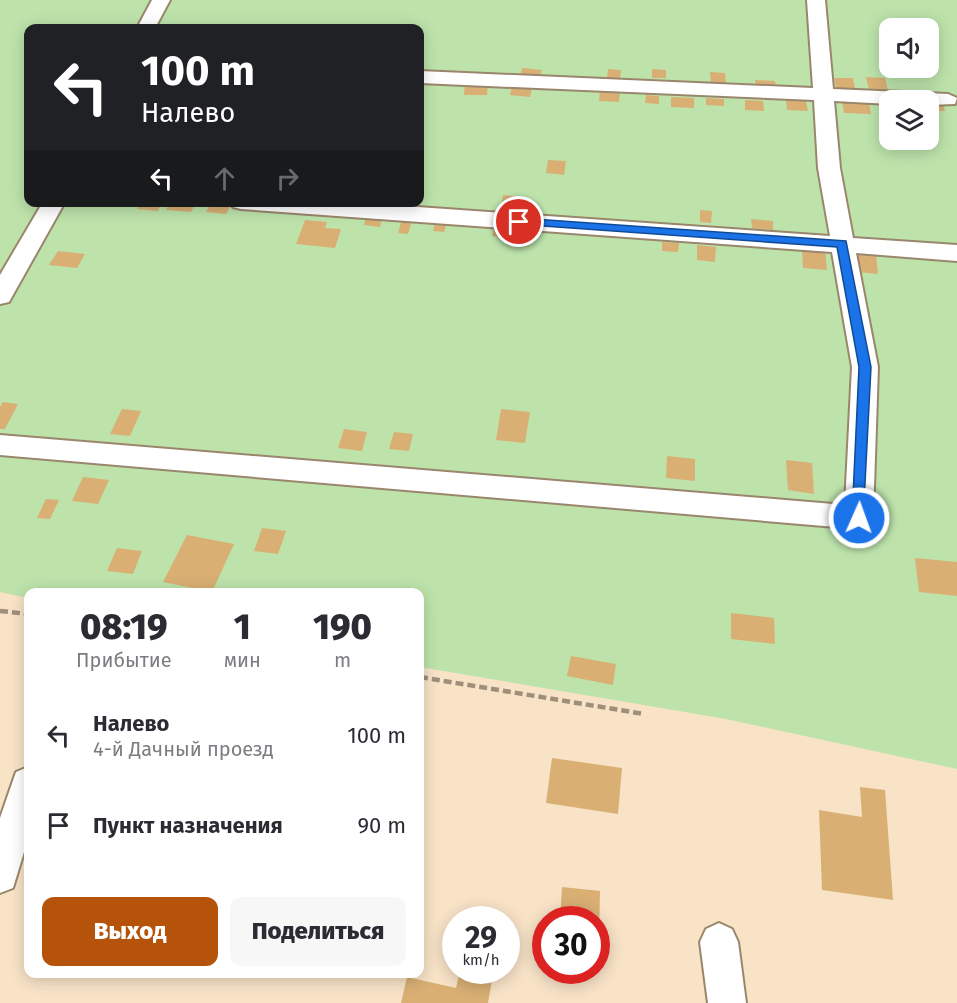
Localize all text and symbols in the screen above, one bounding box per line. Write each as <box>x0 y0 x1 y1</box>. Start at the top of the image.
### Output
map controls <box>879 18 939 150</box>
button: sound <box>879 18 939 78</box>
text: 100 m <box>141 46 255 96</box>
icon: left <box>42 48 120 126</box>
button: layers <box>879 90 939 150</box>
text: Налево <box>141 97 235 129</box>
icon: left <box>145 162 178 195</box>
icon: ahead <box>208 162 241 195</box>
icon: right <box>271 162 304 195</box>
pin <box>493 196 544 247</box>
icon: arrive <box>502 205 535 238</box>
position arrow <box>827 486 891 550</box>
text: 08:19 <box>80 605 168 649</box>
text: 1 <box>234 605 251 649</box>
text: 190 <box>313 605 372 649</box>
text: Прибытие <box>76 648 172 672</box>
text: мин <box>224 648 261 672</box>
text: m <box>334 648 351 672</box>
text: Налево <box>93 710 169 737</box>
icon: left <box>42 719 75 752</box>
text: 100 m <box>347 722 406 749</box>
text: 4-й Дачный проезд <box>93 737 274 761</box>
icon: arrive <box>42 809 75 842</box>
text: Пункт назначения <box>93 812 283 839</box>
text: 90 m <box>357 812 406 839</box>
button: Выход <box>42 897 218 966</box>
button: Поделиться <box>230 897 406 966</box>
speed limit sign: 30 <box>532 906 610 984</box>
text: 29 <box>465 920 497 956</box>
text: km/h <box>462 951 500 969</box>

